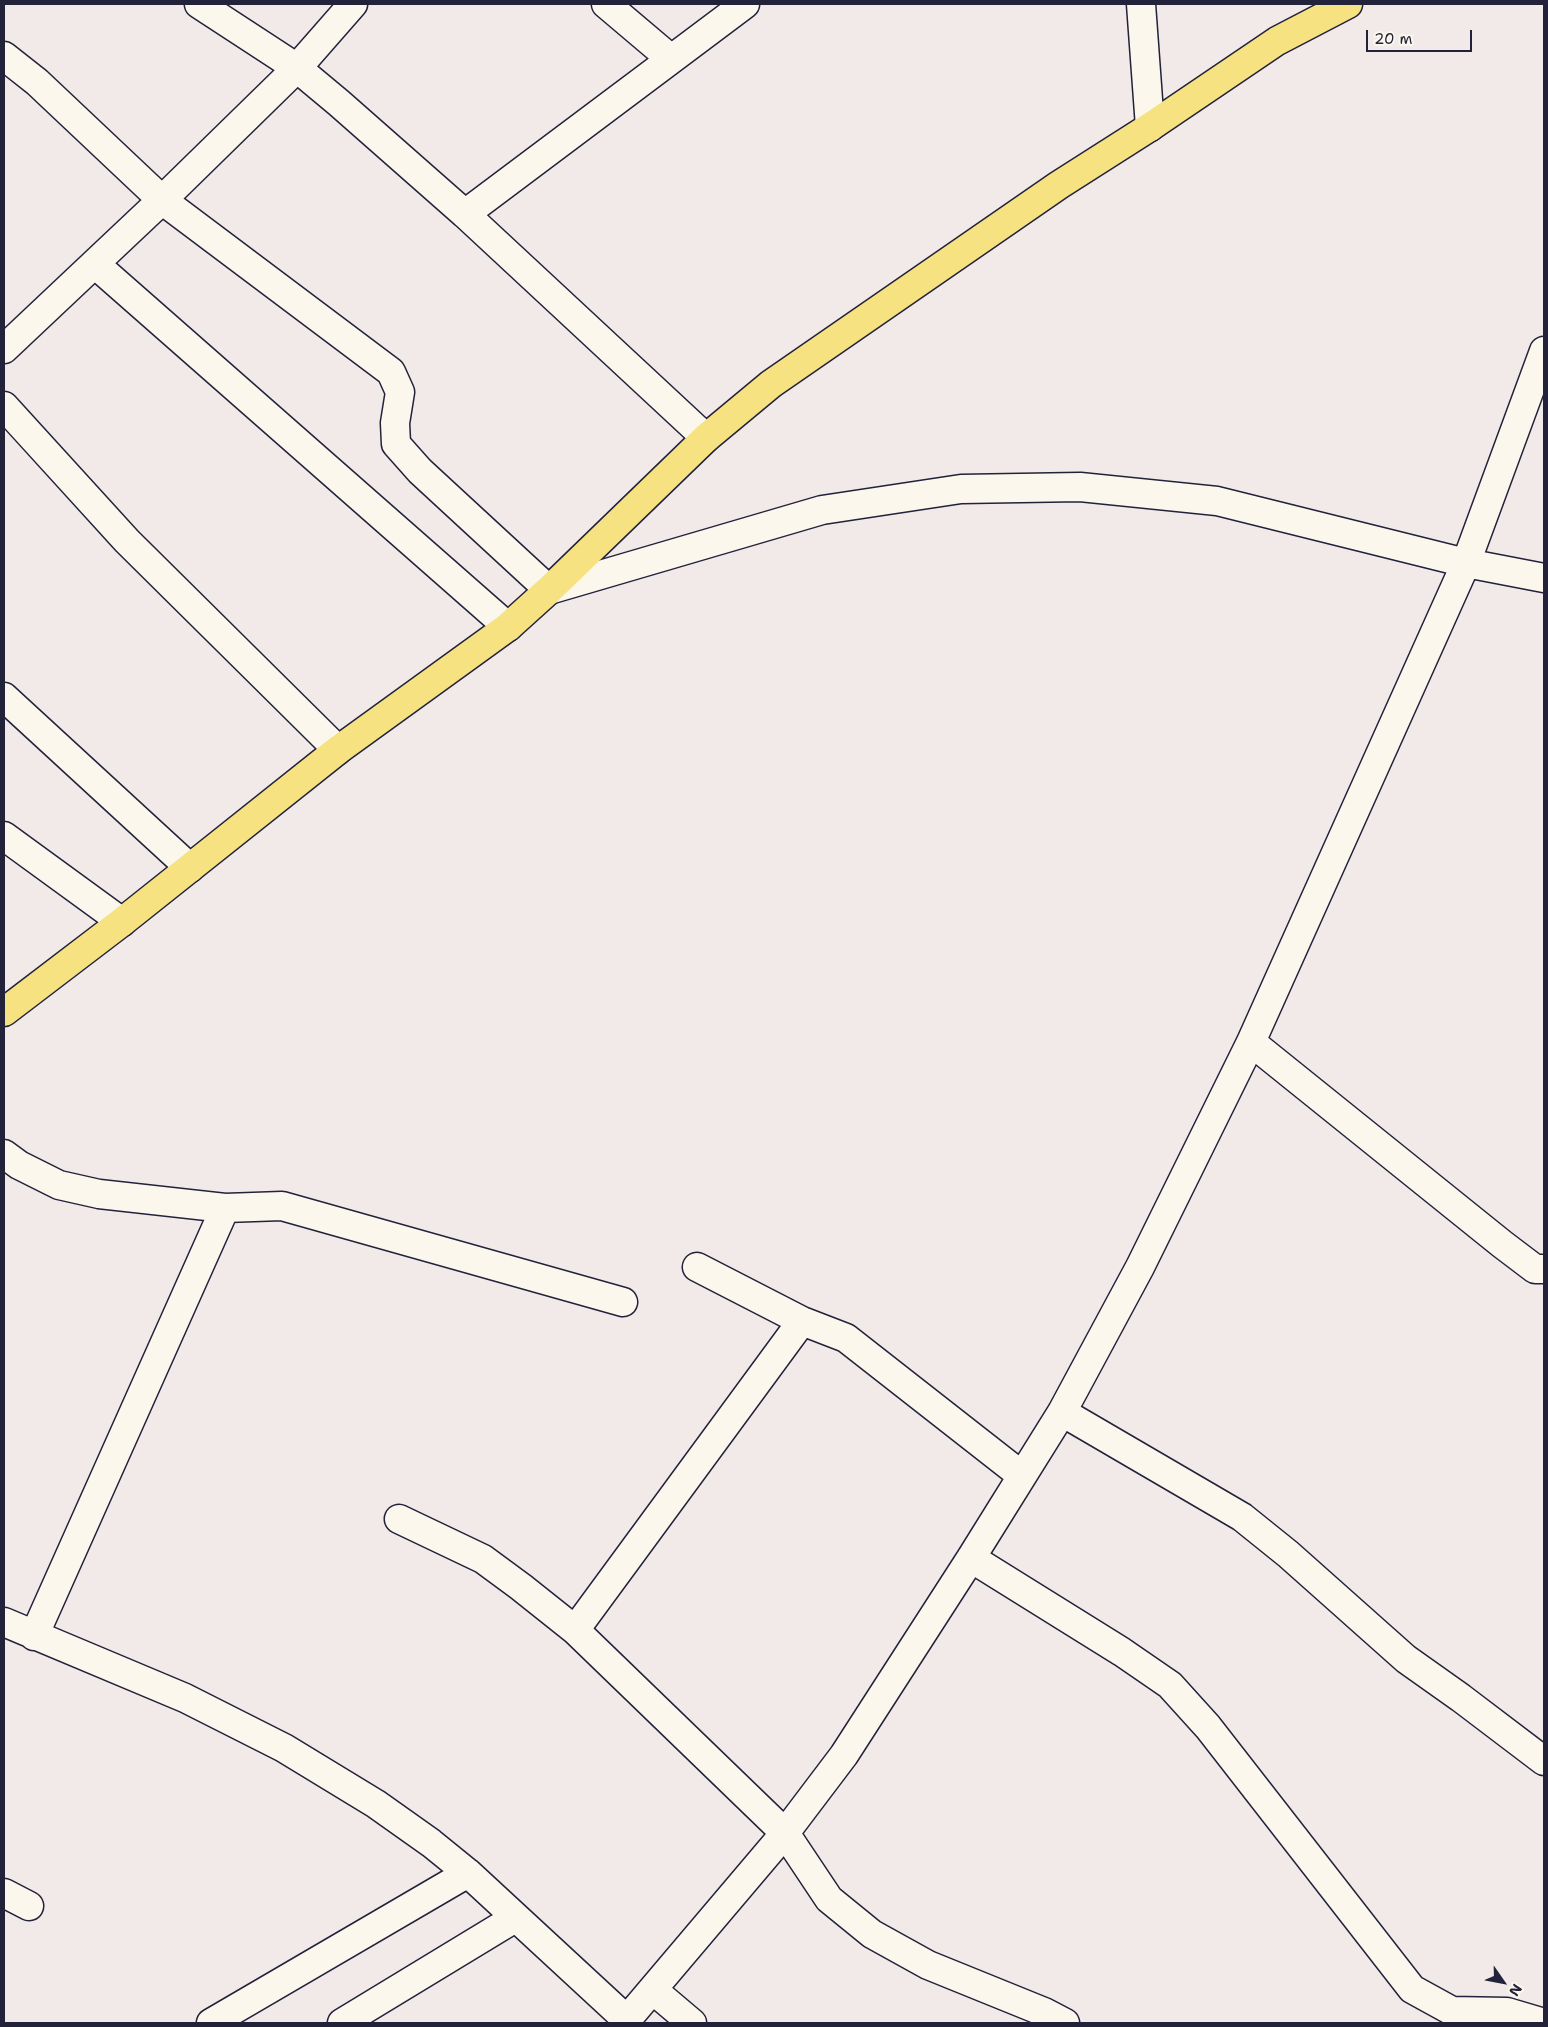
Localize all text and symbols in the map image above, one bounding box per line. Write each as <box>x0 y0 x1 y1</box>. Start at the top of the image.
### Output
scale bar <box>1368 20 1474 52</box>
text: 20 m <box>1374 29 1413 49</box>
north arrow <box>1478 1957 1528 2007</box>
text: N <box>1505 1981 1526 2000</box>

